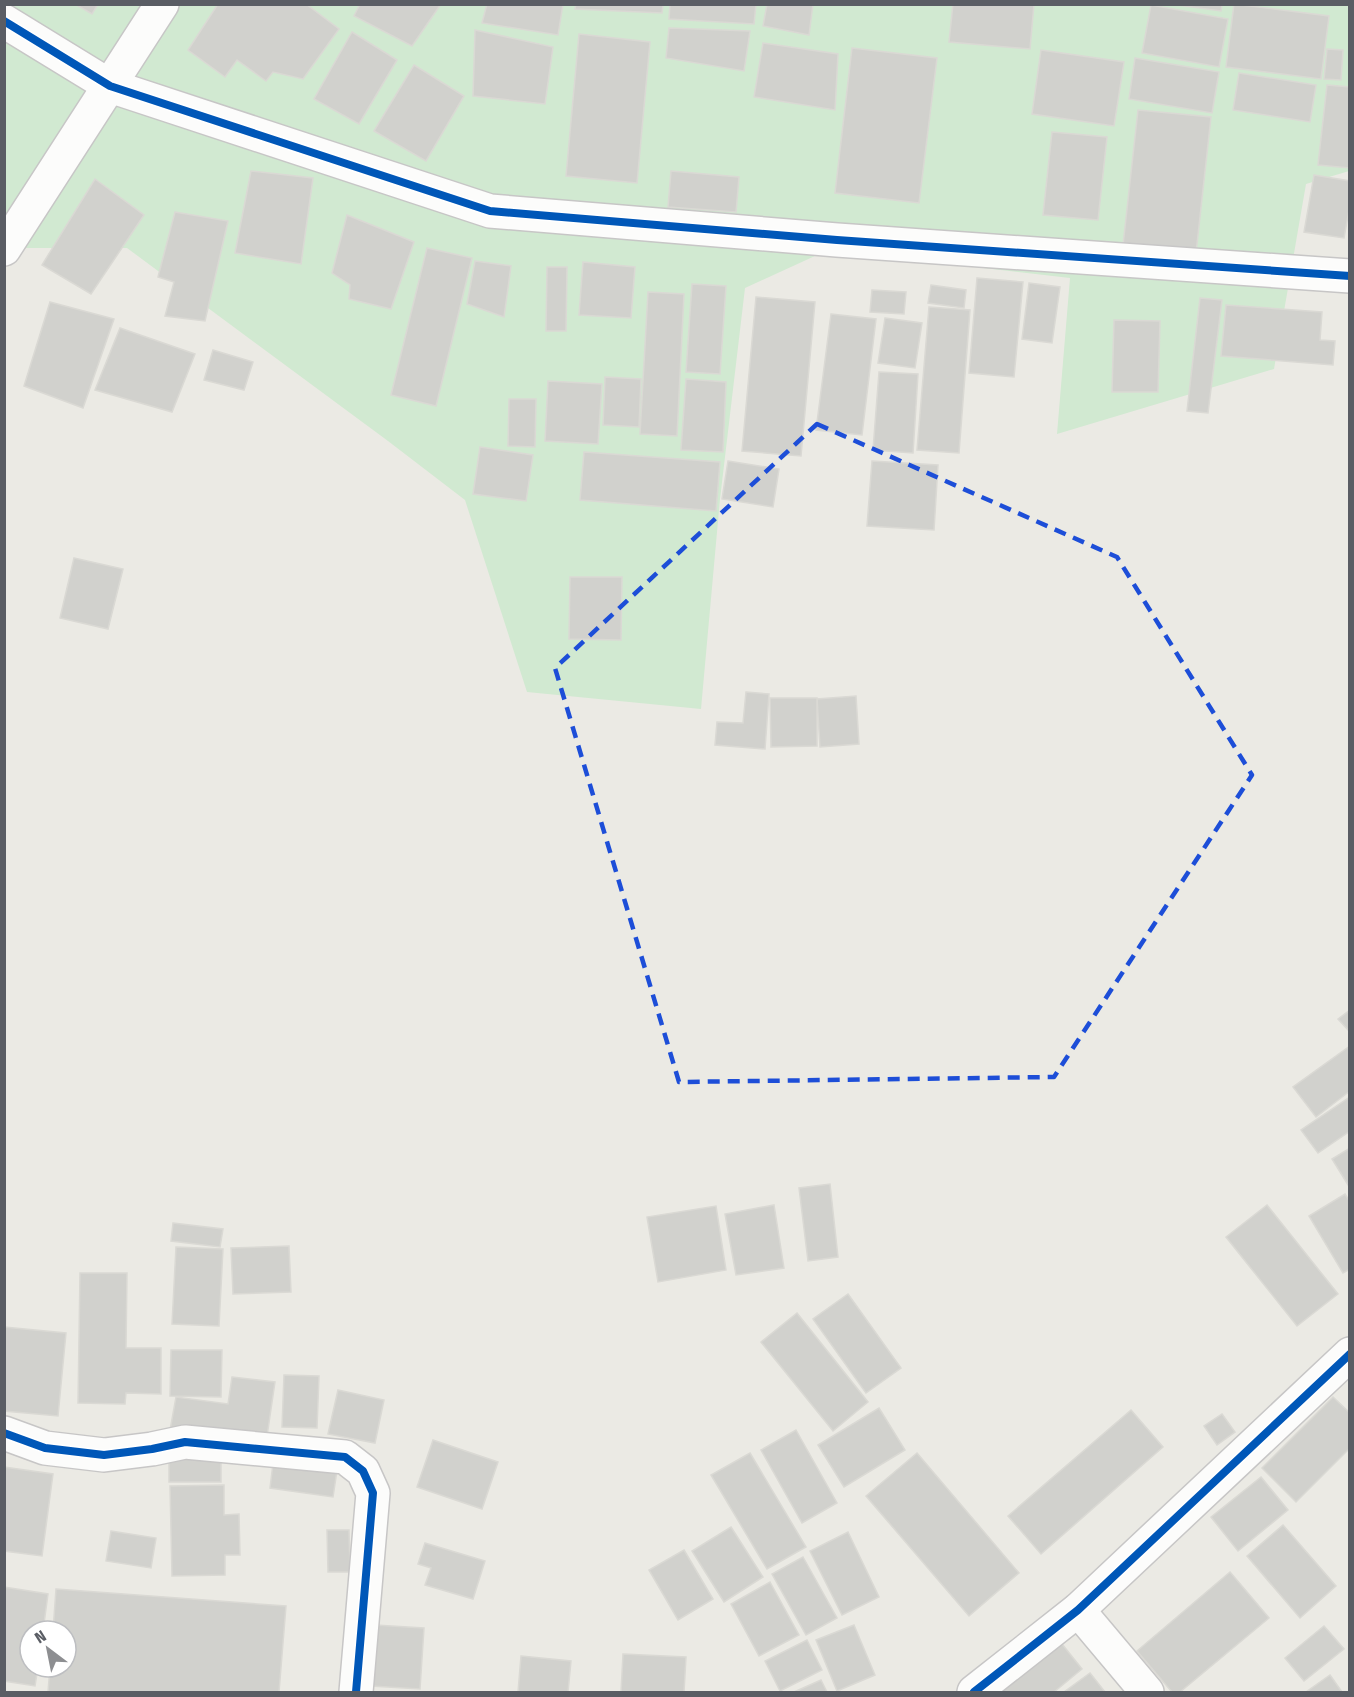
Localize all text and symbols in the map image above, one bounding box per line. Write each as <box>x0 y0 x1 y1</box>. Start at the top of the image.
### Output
north arrow <box>18 1619 78 1679</box>
text: N <box>31 1626 49 1647</box>

